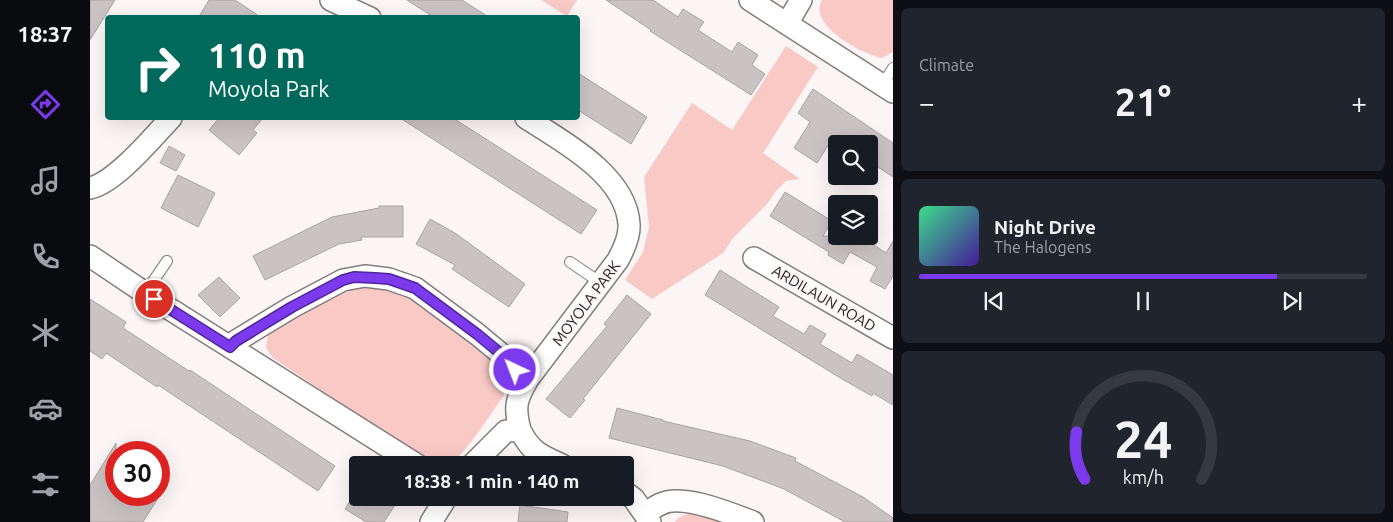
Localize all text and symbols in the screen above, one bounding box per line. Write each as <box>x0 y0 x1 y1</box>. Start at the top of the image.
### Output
text: 18:37 <box>17 21 73 46</box>
icon: right <box>125 35 190 100</box>
text: 110 m <box>208 35 306 75</box>
text: Climate <box>919 56 974 74</box>
text: Moyola Park <box>208 76 329 101</box>
text: 21° <box>1115 81 1171 123</box>
icon: directions <box>28 87 63 122</box>
text: − <box>919 87 935 118</box>
text: + <box>1351 87 1367 118</box>
map controls <box>828 135 878 245</box>
button: search <box>828 135 878 185</box>
icon: music <box>28 163 63 198</box>
button: layers <box>828 195 878 245</box>
text: Night Drive <box>994 216 1096 238</box>
text: The Halogens <box>994 238 1092 256</box>
icon: phone <box>28 239 63 274</box>
street label: MOYOLA PARK <box>549 257 623 349</box>
street label: ARDILAUN ROAD <box>769 261 879 335</box>
pin <box>133 278 175 320</box>
icon: arrive <box>140 285 168 313</box>
icon: previous <box>980 287 1008 315</box>
icon: pause <box>1129 287 1157 315</box>
icon: next <box>1278 287 1306 315</box>
icon: climate <box>28 315 63 350</box>
position arrow <box>488 343 540 395</box>
icon: car <box>28 391 63 426</box>
text: 24 <box>1114 410 1172 468</box>
speed limit sign: 30 <box>105 441 170 506</box>
icon: filters <box>28 467 63 502</box>
text: km/h <box>1122 467 1164 487</box>
text: 18:38 · 1 min · 140 m <box>404 470 579 492</box>

